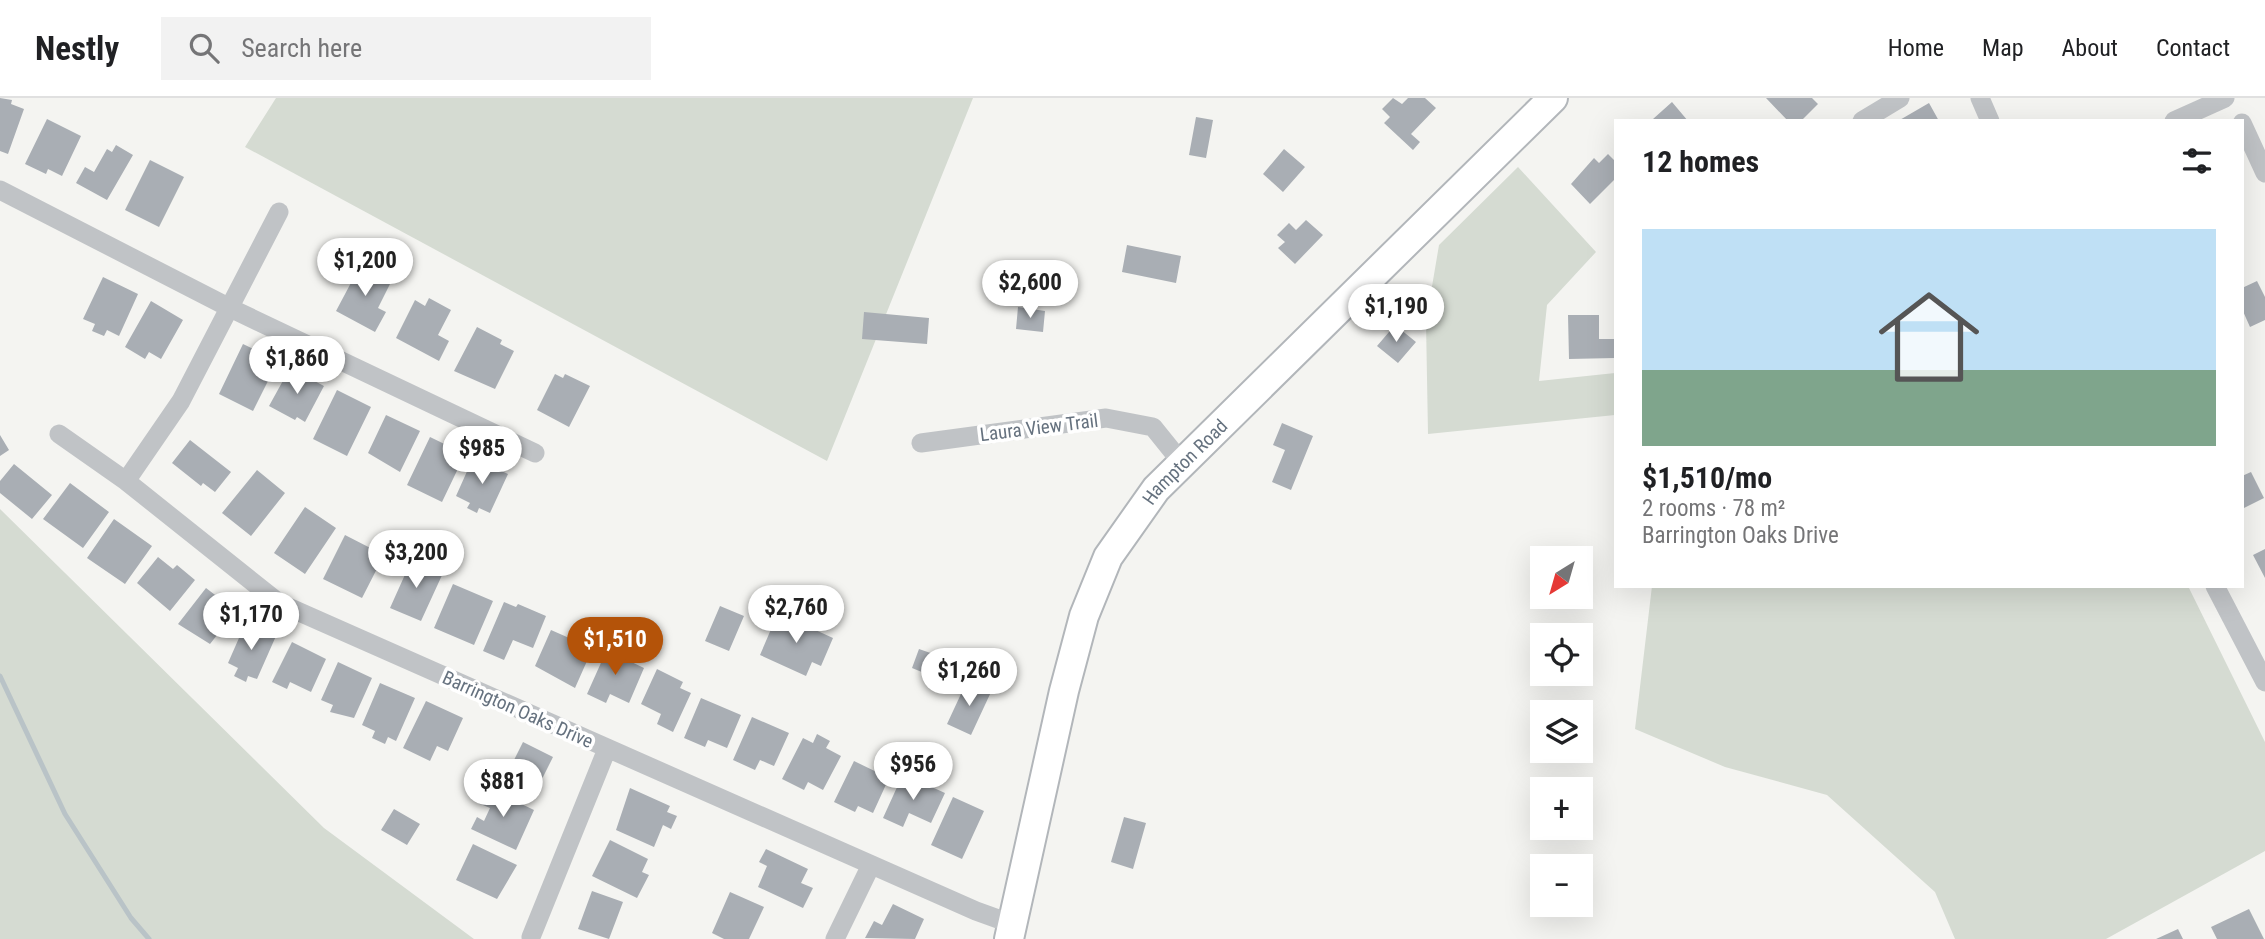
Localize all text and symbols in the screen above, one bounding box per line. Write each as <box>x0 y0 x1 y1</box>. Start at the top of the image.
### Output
search box <box>161 17 651 80</box>
text: Nestly <box>35 29 119 68</box>
icon: search <box>185 29 223 67</box>
text: Search here <box>241 33 362 63</box>
text: Home <box>1888 34 1944 62</box>
text: Map <box>1982 34 2024 62</box>
text: About <box>2062 34 2118 62</box>
text: Contact <box>2156 34 2230 62</box>
icon: filters <box>2178 142 2216 180</box>
text: 12 homes <box>1642 144 1759 179</box>
pin: $1,200 <box>308 238 422 298</box>
text: $1,200 <box>333 247 397 274</box>
pin: $2,600 <box>973 260 1087 320</box>
text: $2,600 <box>998 269 1062 296</box>
icon: home <box>1866 274 1992 400</box>
pin: $1,190 <box>1339 285 1453 344</box>
text: $1,190 <box>1364 293 1428 320</box>
pin: $1,860 <box>240 336 354 396</box>
text: $1,860 <box>265 345 329 372</box>
street label: Laura View Trail <box>979 409 1099 446</box>
street label: Hampton Road <box>1138 414 1232 509</box>
pin: $985 <box>441 426 523 486</box>
text: $985 <box>459 435 505 462</box>
text: $1,510/mo <box>1642 460 1772 495</box>
text: 2 rooms · 78 m² <box>1642 495 1785 522</box>
text: Barrington Oaks Drive <box>1642 522 1839 549</box>
pin: $3,200 <box>359 531 473 590</box>
text: $3,200 <box>384 539 448 566</box>
north arrow <box>1530 546 1592 609</box>
map controls <box>1530 546 1593 917</box>
pin: $2,760 <box>739 586 853 645</box>
pin: $1,170 <box>194 592 308 652</box>
text: $2,760 <box>764 594 828 621</box>
text: $1,170 <box>219 601 283 628</box>
pin: $1,510 <box>558 618 672 677</box>
button: locate <box>1530 623 1593 686</box>
text: $1,510 <box>583 626 647 653</box>
pin: $1,260 <box>912 648 1026 708</box>
text: $1,260 <box>937 657 1001 684</box>
street label: Barrington Oaks Drive <box>439 666 597 753</box>
button: layers <box>1530 700 1593 763</box>
pin: $956 <box>872 742 954 802</box>
text: $956 <box>890 751 936 778</box>
pin: $881 <box>462 760 544 819</box>
text: $881 <box>480 768 526 795</box>
button: + <box>1530 777 1593 840</box>
button: − <box>1530 854 1593 917</box>

